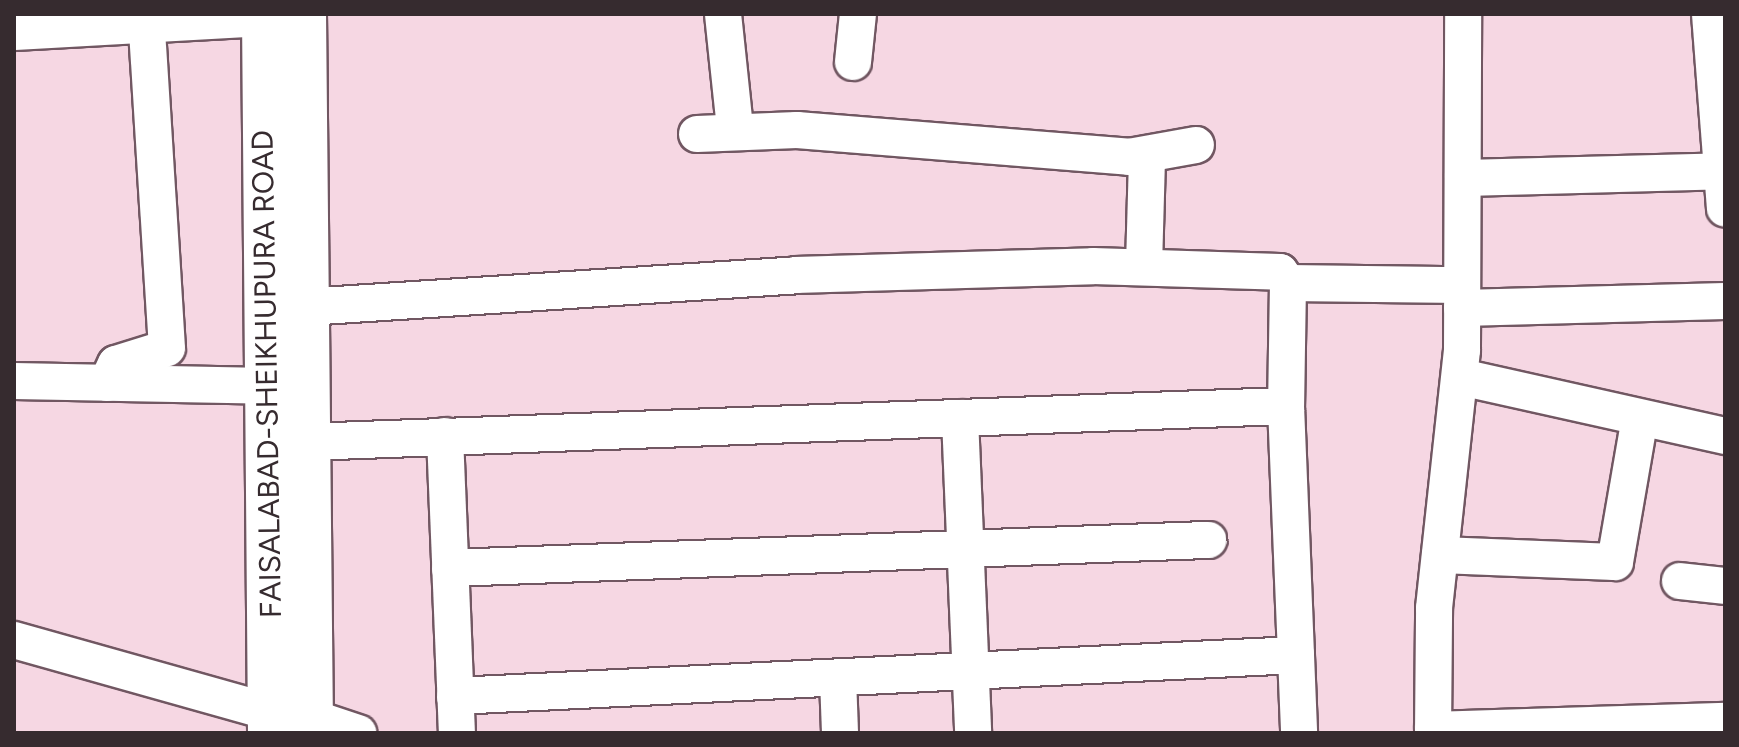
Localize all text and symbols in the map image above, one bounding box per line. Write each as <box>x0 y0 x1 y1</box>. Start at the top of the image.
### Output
street label: FAISALABAD-SHEIKHUPURA ROAD <box>245 130 289 618</box>

